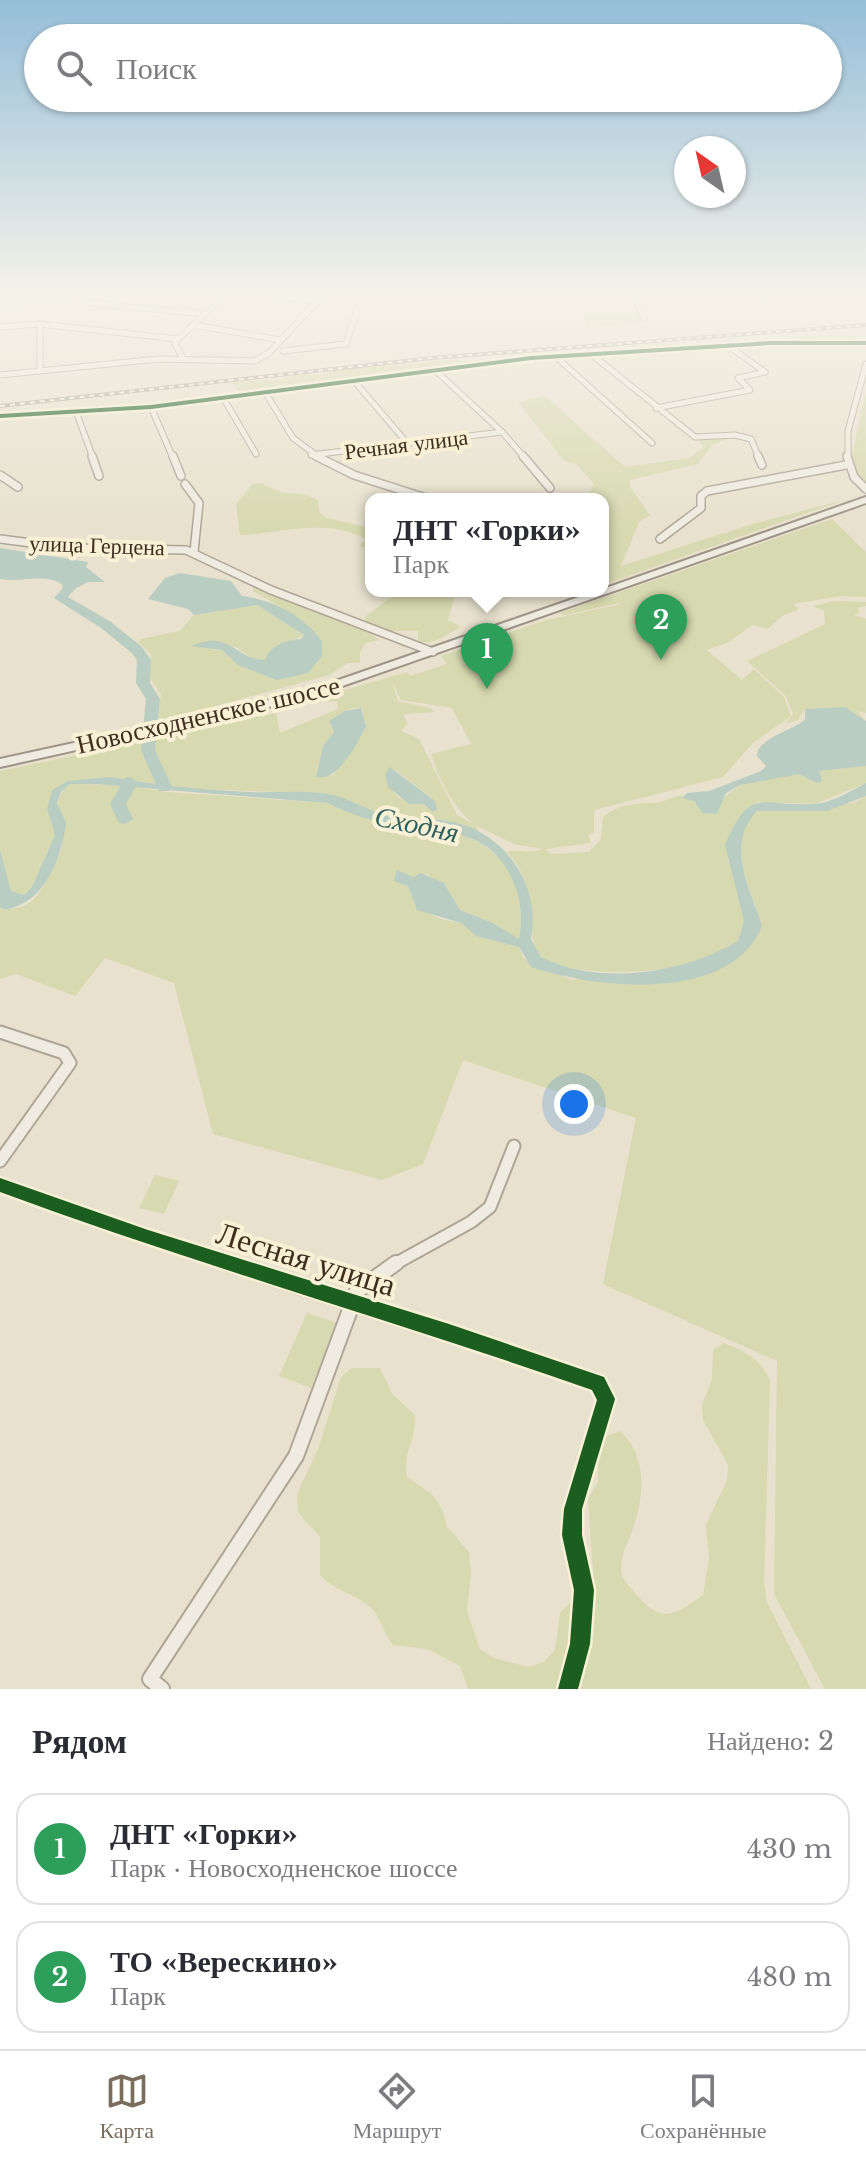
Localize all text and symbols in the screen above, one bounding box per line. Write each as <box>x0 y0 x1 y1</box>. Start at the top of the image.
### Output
search box <box>24 24 842 112</box>
icon: search <box>52 46 96 90</box>
text: Поиск <box>116 50 197 87</box>
north arrow <box>674 136 746 208</box>
street label: Речная улица <box>343 423 470 465</box>
popup <box>365 493 609 597</box>
text: ДНТ «Горки» <box>393 511 581 548</box>
street label: улица Герцена <box>29 530 165 561</box>
text: Парк <box>393 548 449 580</box>
pin: 2 <box>635 594 687 660</box>
pin: 1 <box>461 623 513 689</box>
street label: Новосходненское шоссе <box>73 669 343 761</box>
water label: Сходня <box>372 799 462 850</box>
your location <box>554 1084 594 1124</box>
street label: Лесная улица <box>212 1213 400 1305</box>
text: Рядом <box>32 1720 127 1762</box>
text: Найдено: 2 <box>707 1725 834 1757</box>
text: ДНТ «Горки» <box>110 1815 298 1852</box>
text: 1 <box>54 1833 66 1865</box>
text: 430 m <box>747 1833 832 1865</box>
text: Парк · Новосходненское шоссе <box>110 1852 458 1884</box>
text: ТО «Верескино» <box>110 1943 338 1980</box>
text: 2 <box>52 1961 68 1993</box>
text: 480 m <box>747 1961 832 1993</box>
text: Парк <box>110 1980 166 2012</box>
tab: Карта <box>99 2069 154 2144</box>
tab: Маршрут <box>353 2069 441 2144</box>
tab: Сохранённые <box>640 2069 767 2144</box>

